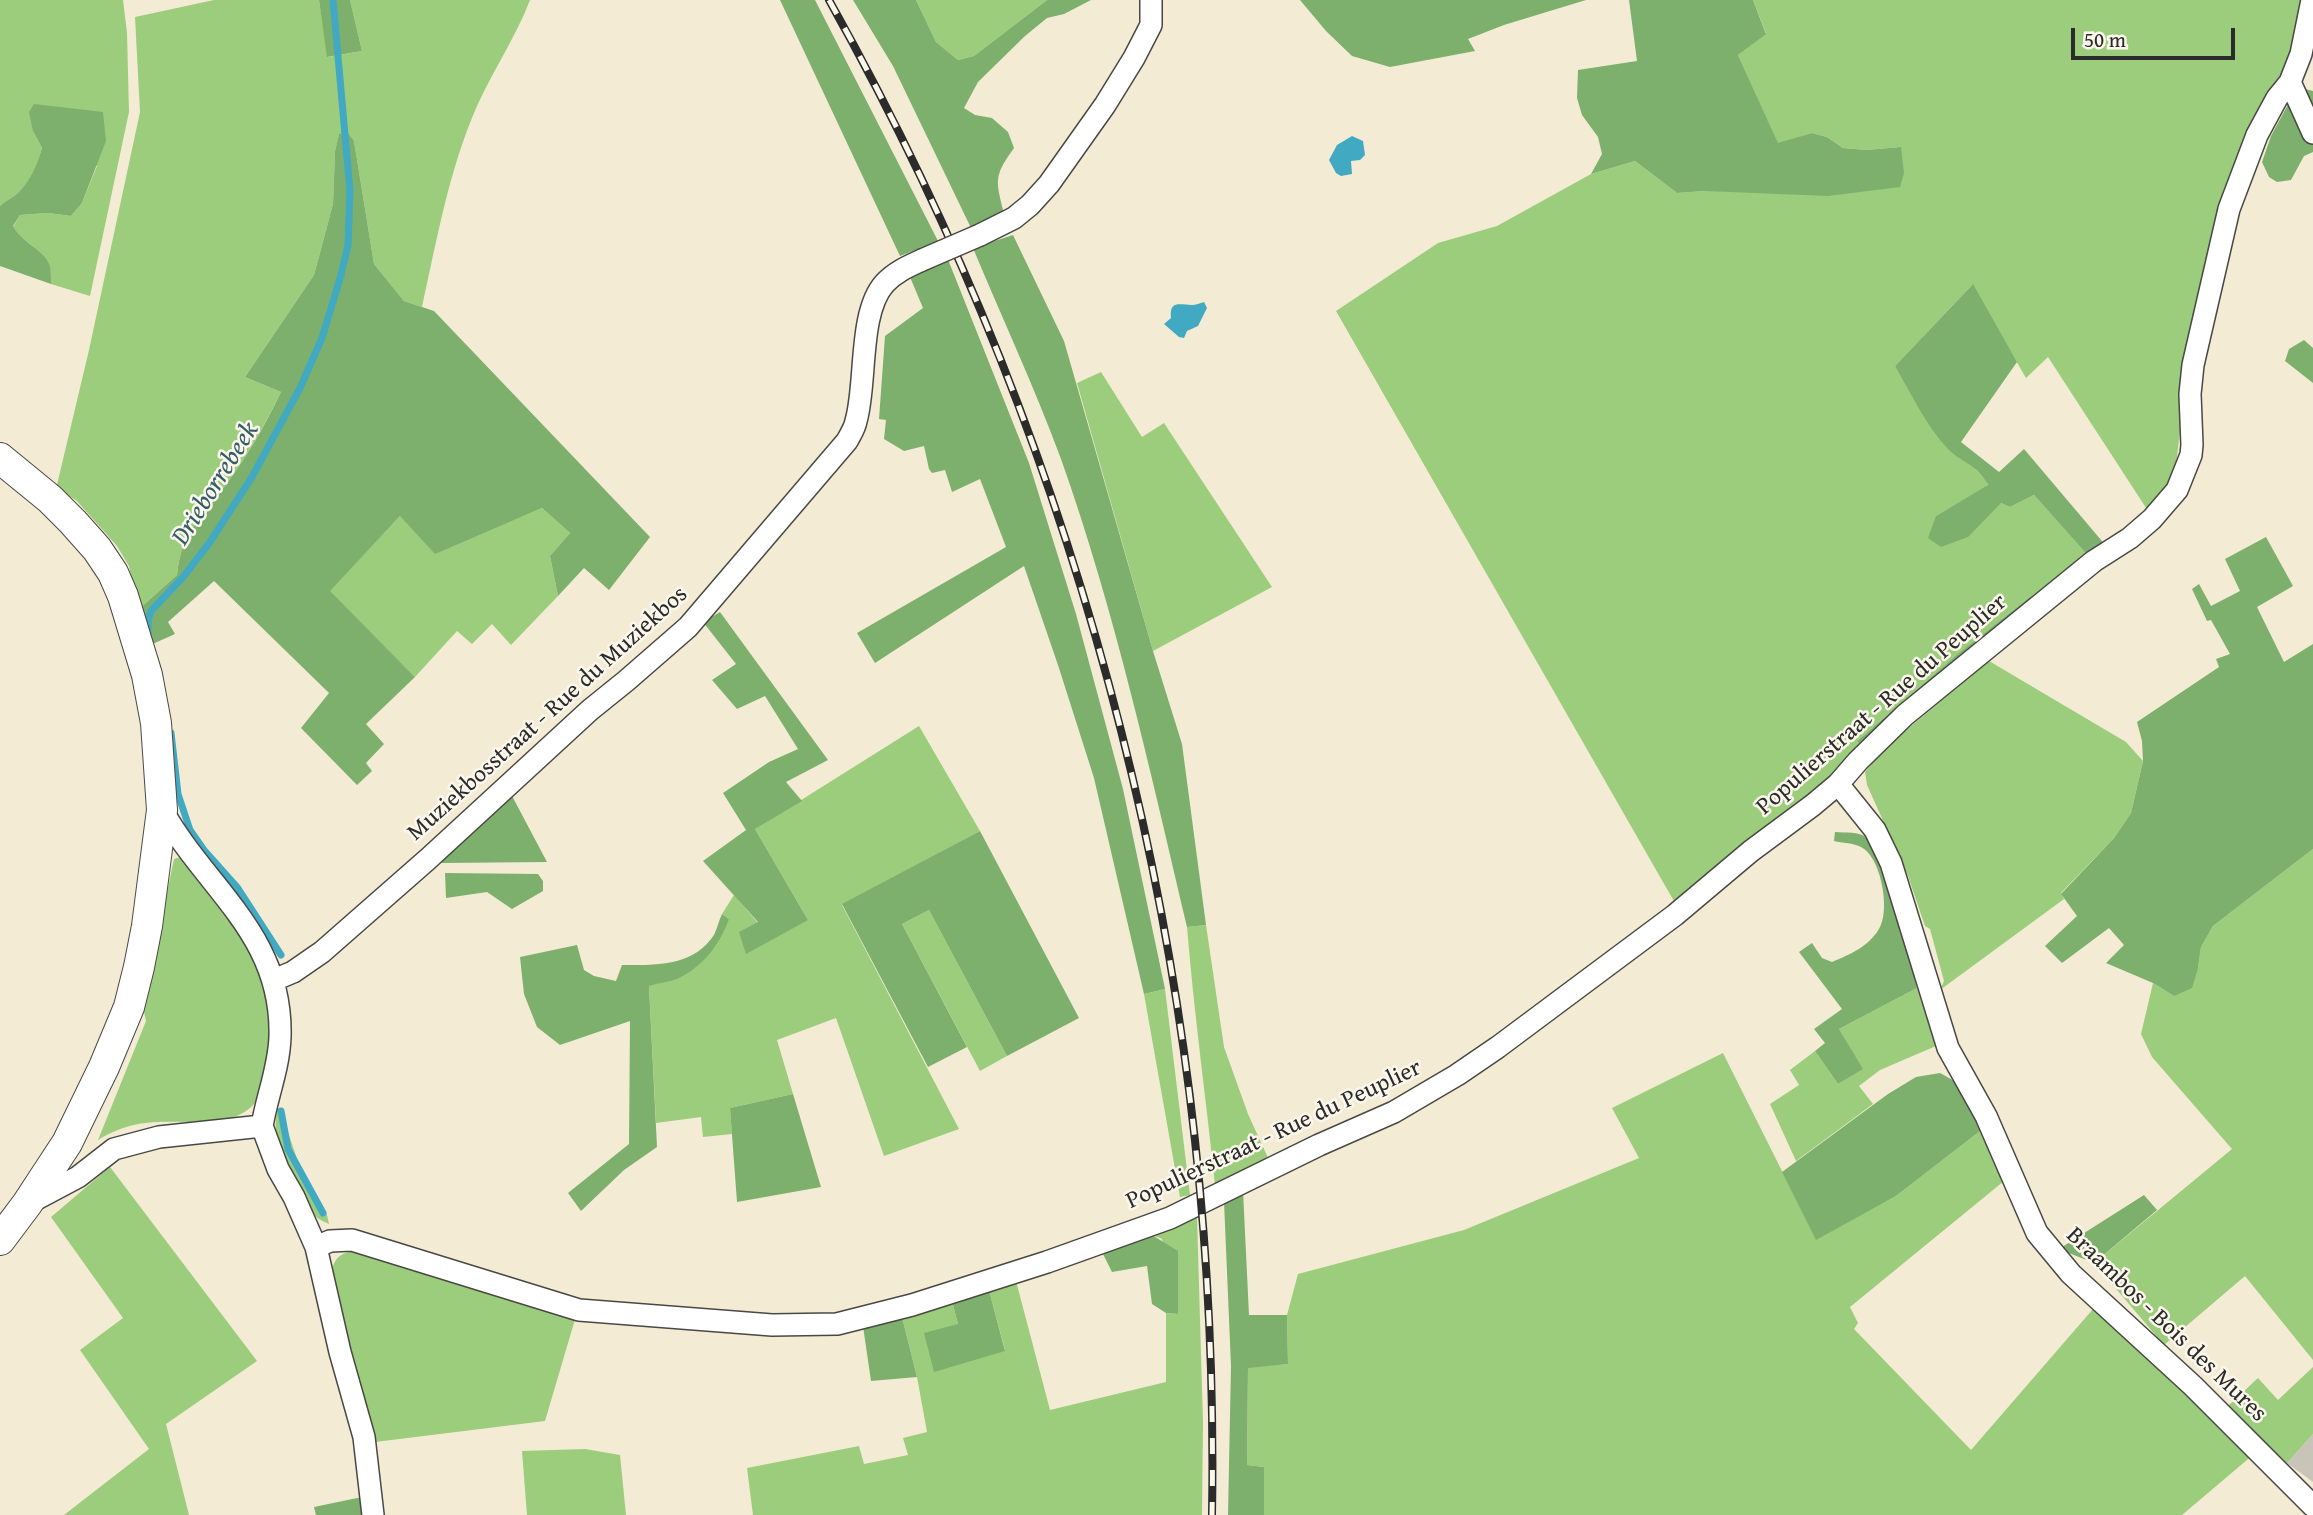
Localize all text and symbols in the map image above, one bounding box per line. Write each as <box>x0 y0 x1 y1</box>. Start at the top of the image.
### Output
scale bar <box>2075 14 2240 58</box>
text: 50 m <box>2084 24 2126 55</box>
water label: Drieborrebeek <box>166 417 266 551</box>
street label: Muziekbosstraat - Rue du Muziekbos <box>402 580 694 848</box>
street label: Populierstraat - Rue du Peuplier <box>1751 588 2013 822</box>
street label: Populierstraat - Rue du Peuplier <box>1122 1054 1426 1216</box>
street label: Braambos - Bois des Mures <box>2060 1222 2272 1428</box>

